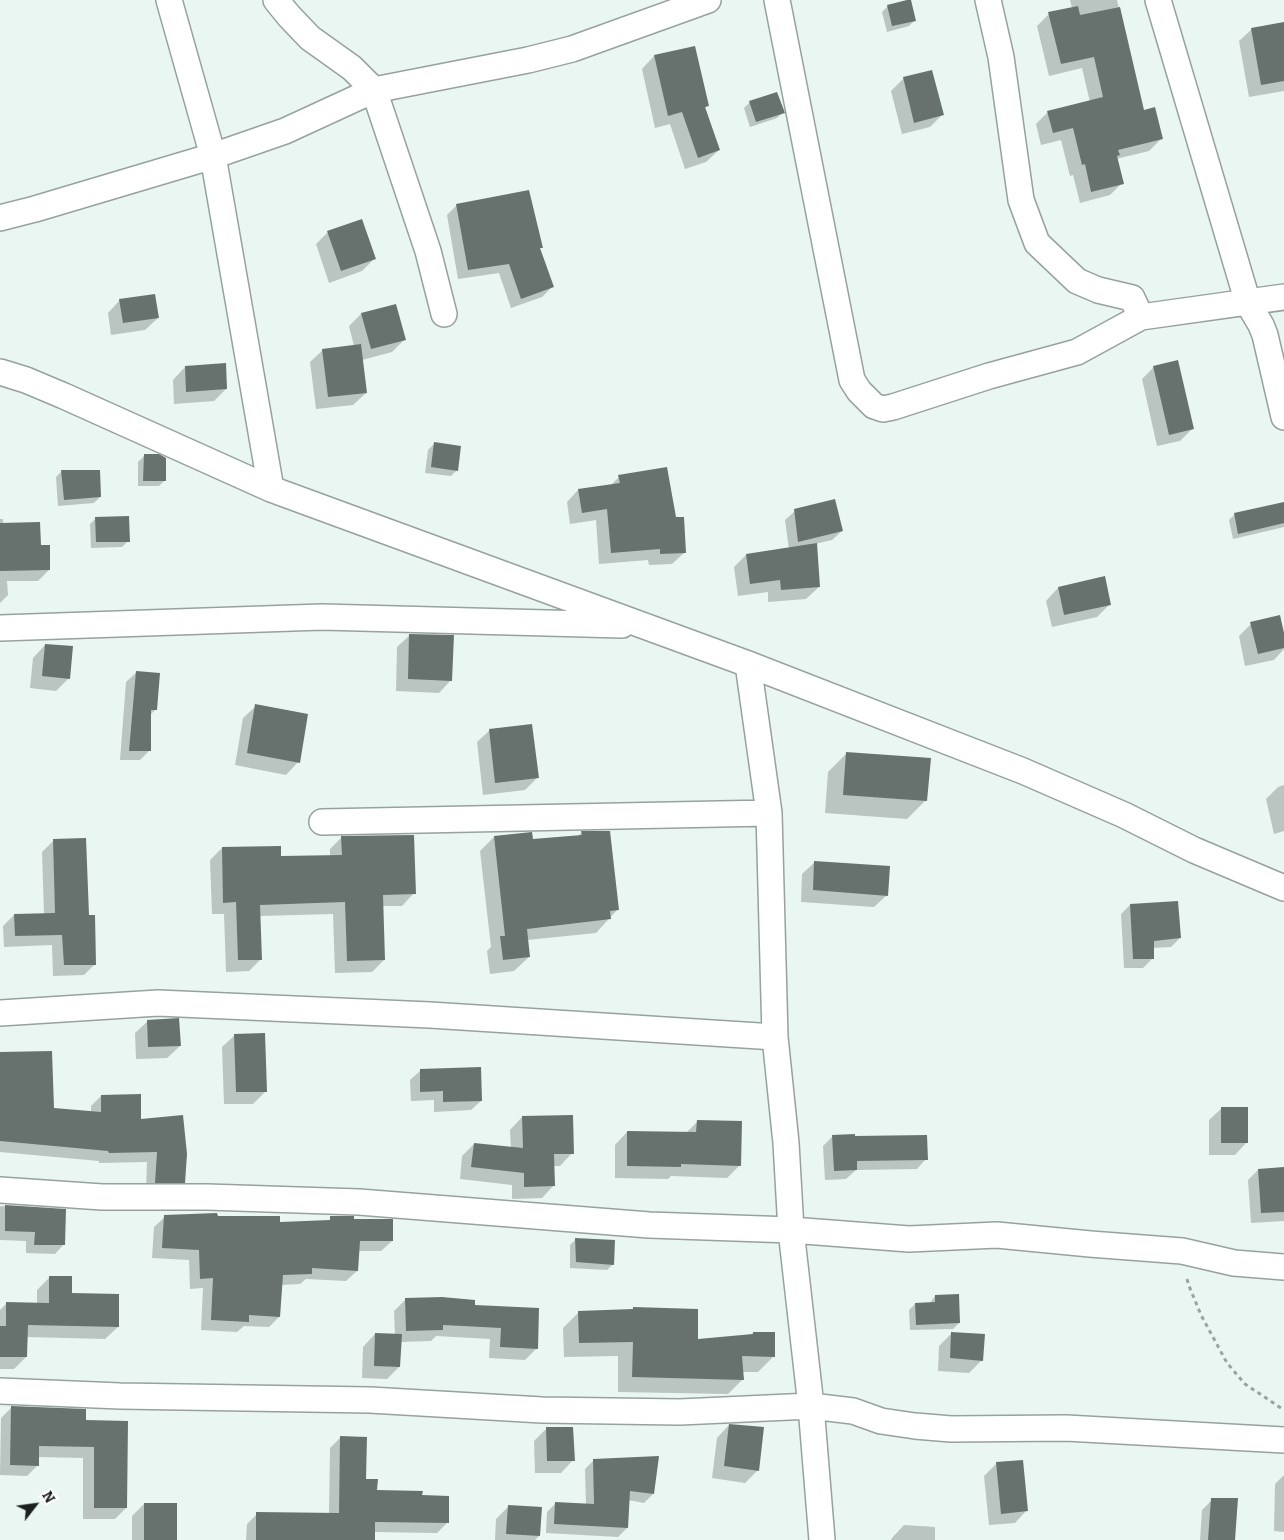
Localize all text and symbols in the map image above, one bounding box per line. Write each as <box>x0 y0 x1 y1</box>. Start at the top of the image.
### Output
north arrow <box>10 1480 60 1530</box>
text: N <box>38 1488 58 1506</box>

